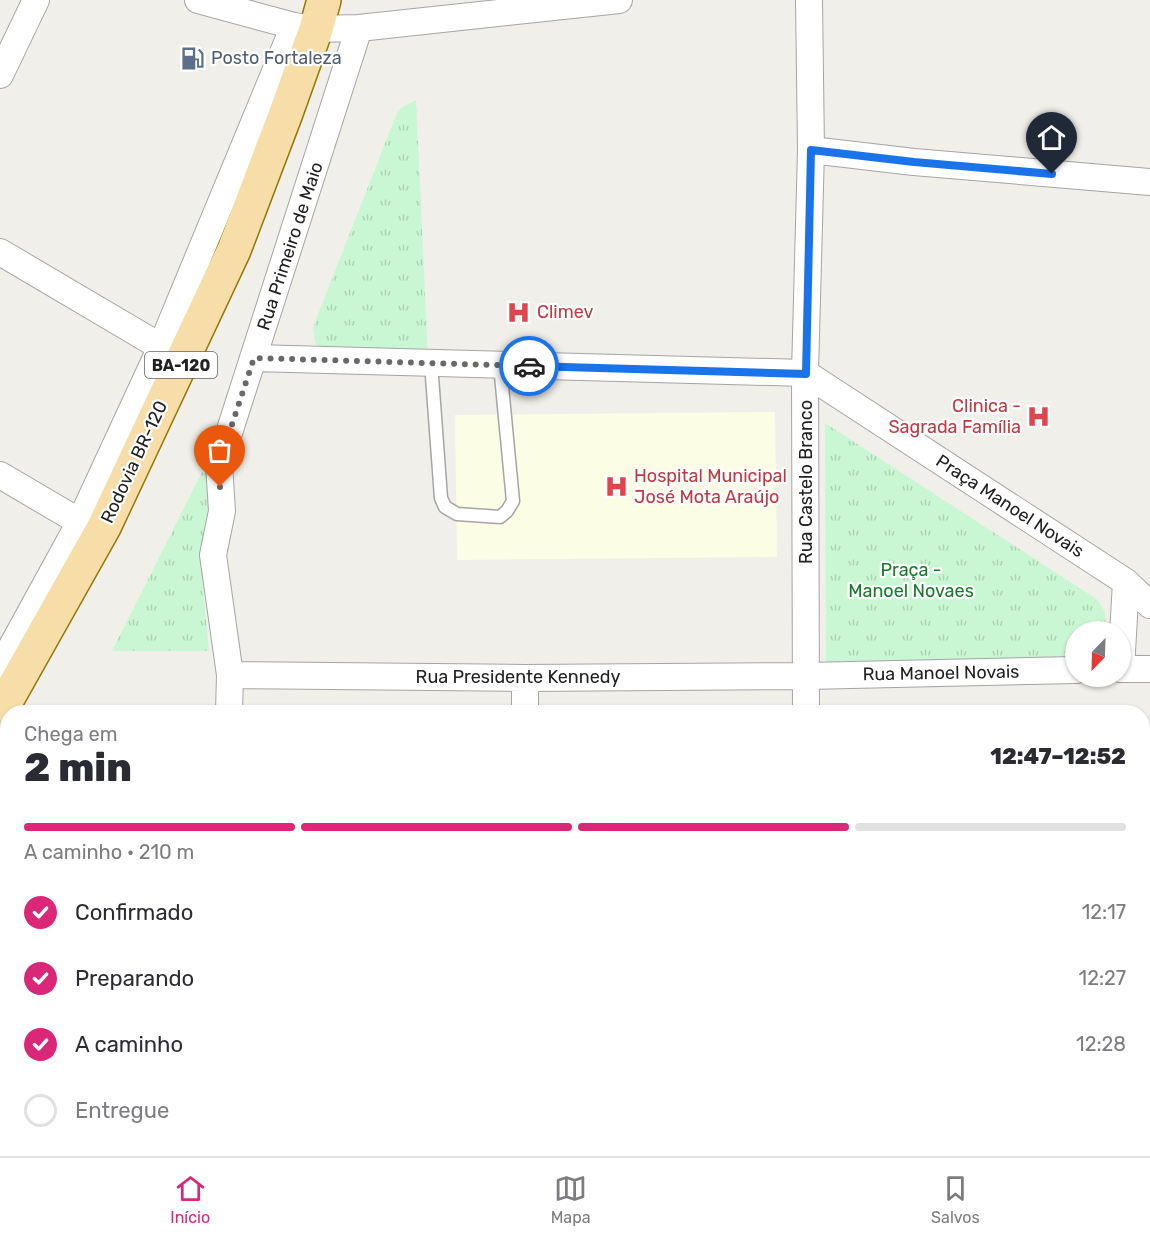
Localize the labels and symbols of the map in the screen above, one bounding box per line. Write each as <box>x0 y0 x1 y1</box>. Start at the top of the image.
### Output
fuel station icon: Posto Fortaleza <box>180 45 206 71</box>
place label: Posto Fortaleza <box>211 47 342 69</box>
pin <box>1026 112 1077 174</box>
street label: Rua Primeiro de Maio <box>252 159 328 333</box>
hospital icon: Climev <box>506 299 532 325</box>
place label: Climev <box>537 301 593 323</box>
courier <box>499 336 559 396</box>
road number: BA-120 <box>145 352 217 378</box>
place label: Clinica - Sagrada Família <box>888 395 1021 438</box>
street label: Rodovia BR-120 <box>96 397 172 527</box>
street label: Rua Castelo Branco <box>795 400 817 564</box>
hospital icon: Clinica - Sagrada Família <box>1026 403 1052 429</box>
pin <box>194 425 245 487</box>
street label: Praça Manoel Novais <box>932 450 1088 562</box>
place label: Hospital Municipal José Mota Araújo <box>634 465 787 508</box>
hospital icon: Hospital Municipal José Mota Araújo <box>603 473 629 499</box>
park label: Praça - Manoel Novaes <box>848 559 974 602</box>
north arrow <box>1065 621 1131 687</box>
street label: Rua Manoel Novais <box>862 661 1020 685</box>
street label: Rua Presidente Kennedy <box>416 666 620 688</box>

